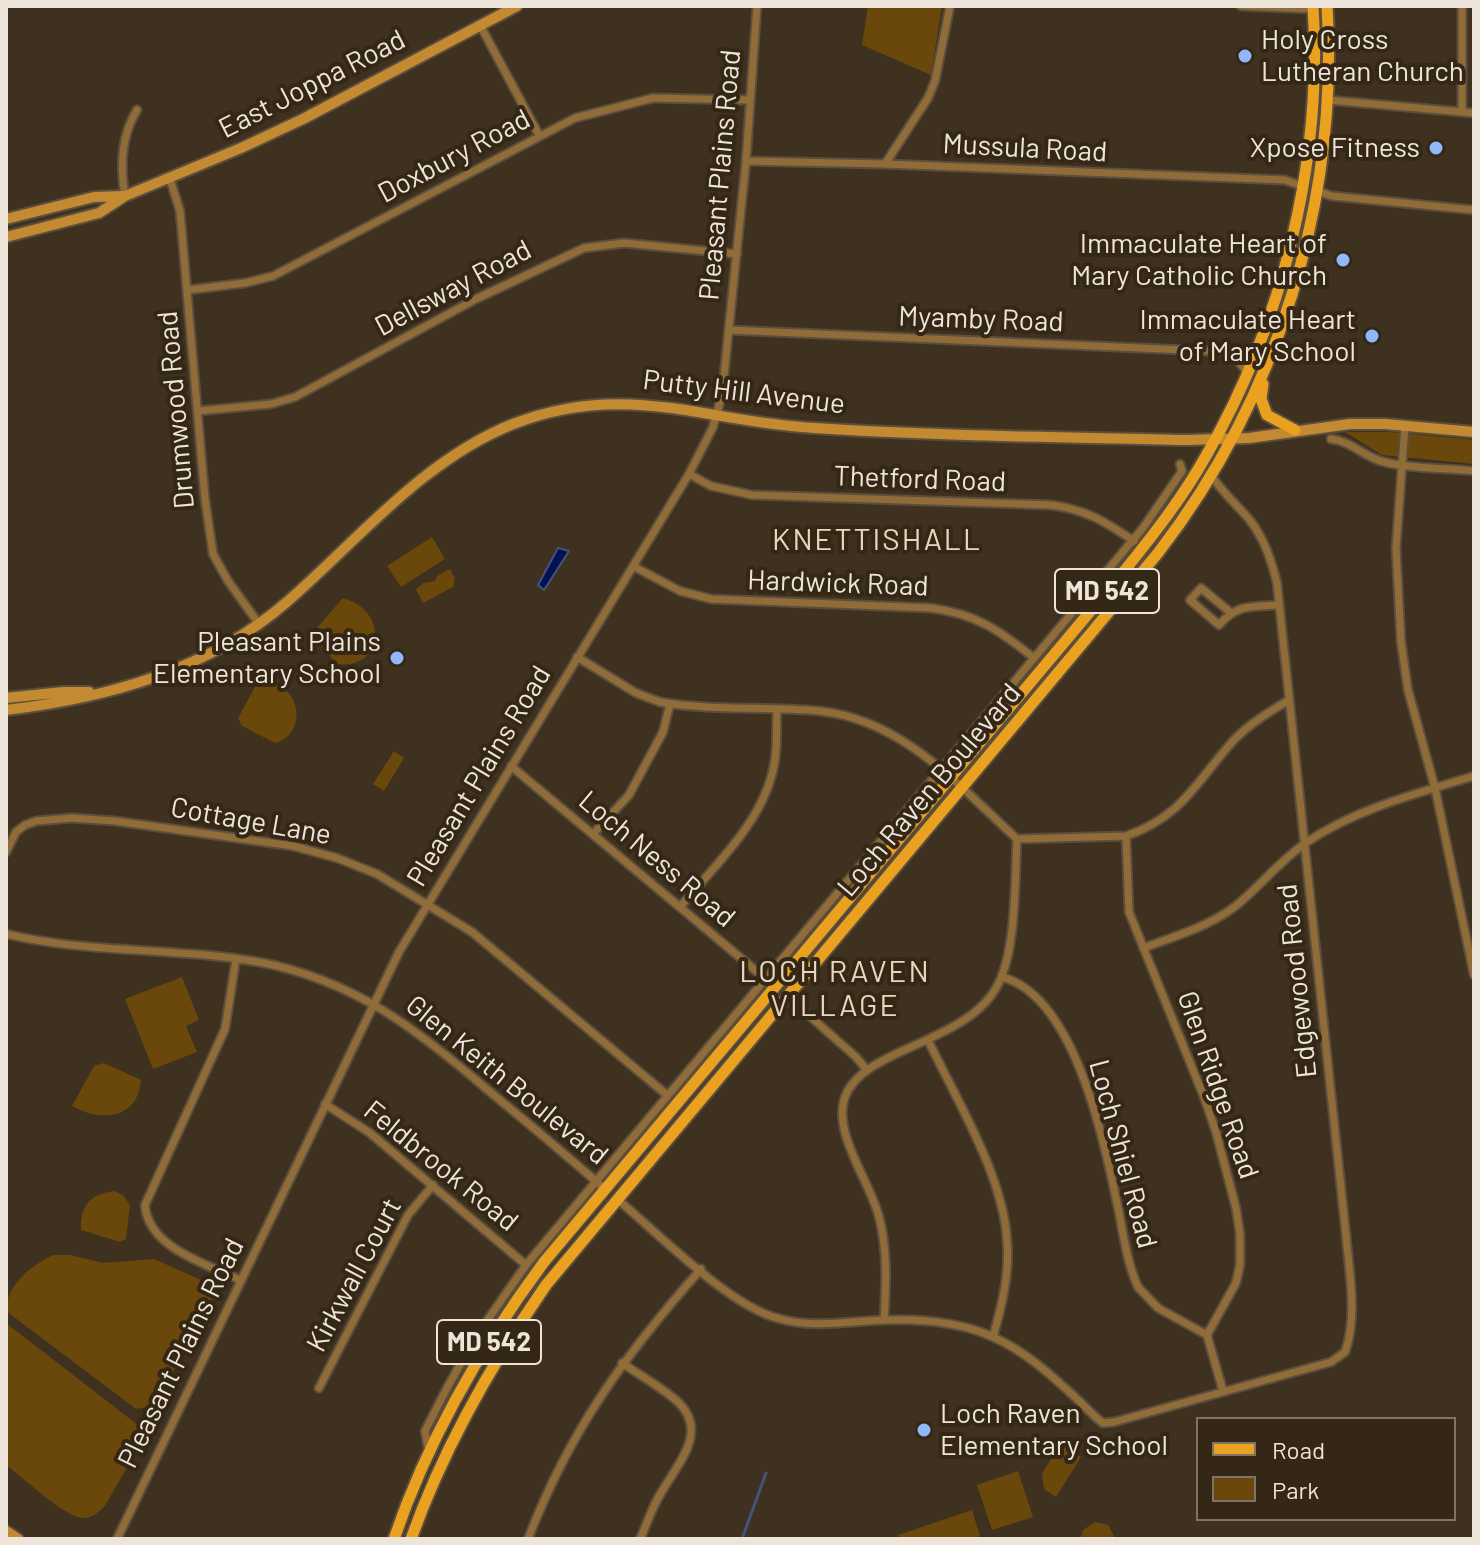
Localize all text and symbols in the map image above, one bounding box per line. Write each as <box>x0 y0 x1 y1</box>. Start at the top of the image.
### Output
street label: East Joppa Road <box>213 23 411 145</box>
place label: Holy Cross Lutheran Church <box>1261 23 1464 89</box>
marker: Holy Cross Lutheran Church <box>1236 47 1254 65</box>
street label: Pleasant Plains Road <box>692 48 748 302</box>
street label: Doxbury Road <box>372 102 536 210</box>
street label: Mussula Road <box>942 127 1108 169</box>
place label: Xpose Fitness <box>1250 131 1420 165</box>
marker: Xpose Fitness <box>1427 139 1445 157</box>
place label: Immaculate Heart of Mary Catholic Church <box>1071 227 1327 293</box>
street label: Dellsway Road <box>369 233 537 343</box>
marker: Immaculate Heart of Mary Catholic Church <box>1334 251 1352 269</box>
street label: Myamby Road <box>898 299 1064 339</box>
place label: Immaculate Heart of Mary School <box>1139 303 1356 369</box>
street label: Drumwood Road <box>151 310 201 510</box>
marker: Immaculate Heart of Mary School <box>1363 327 1381 345</box>
street label: Putty Hill Avenue <box>641 363 847 421</box>
street label: Thetford Road <box>833 459 1007 499</box>
district label: KNETTISHALL <box>772 522 982 558</box>
street label: Hardwick Road <box>747 563 929 603</box>
road number: MD 542 <box>1055 569 1159 613</box>
place label: Pleasant Plains Elementary School <box>153 625 381 691</box>
marker: Pleasant Plains Elementary School <box>388 649 406 667</box>
street label: Pleasant Plains Road <box>400 660 558 892</box>
street label: Loch Raven Boulevard <box>830 677 1028 903</box>
street label: Loch Ness Road <box>572 784 742 934</box>
street label: Cottage Lane <box>168 790 334 852</box>
street label: Edgewood Road <box>1270 882 1324 1080</box>
district label: LOCH RAVEN VILLAGE <box>739 954 931 1024</box>
street label: Glen Ridge Road <box>1170 987 1266 1183</box>
street label: Glen Keith Boulevard <box>399 988 615 1172</box>
street label: Loch Shiel Road <box>1082 1056 1164 1252</box>
street label: Feldbrook Road <box>357 1094 525 1238</box>
street label: Kirkwall Court <box>299 1192 409 1358</box>
street label: Pleasant Plains Road <box>111 1233 251 1473</box>
road number: MD 542 <box>437 1320 541 1364</box>
place label: Loch Raven Elementary School <box>940 1397 1168 1463</box>
legend <box>1196 1417 1456 1521</box>
marker: Loch Raven Elementary School <box>915 1421 933 1439</box>
text: Road <box>1272 1435 1325 1464</box>
text: Park <box>1272 1475 1319 1504</box>

